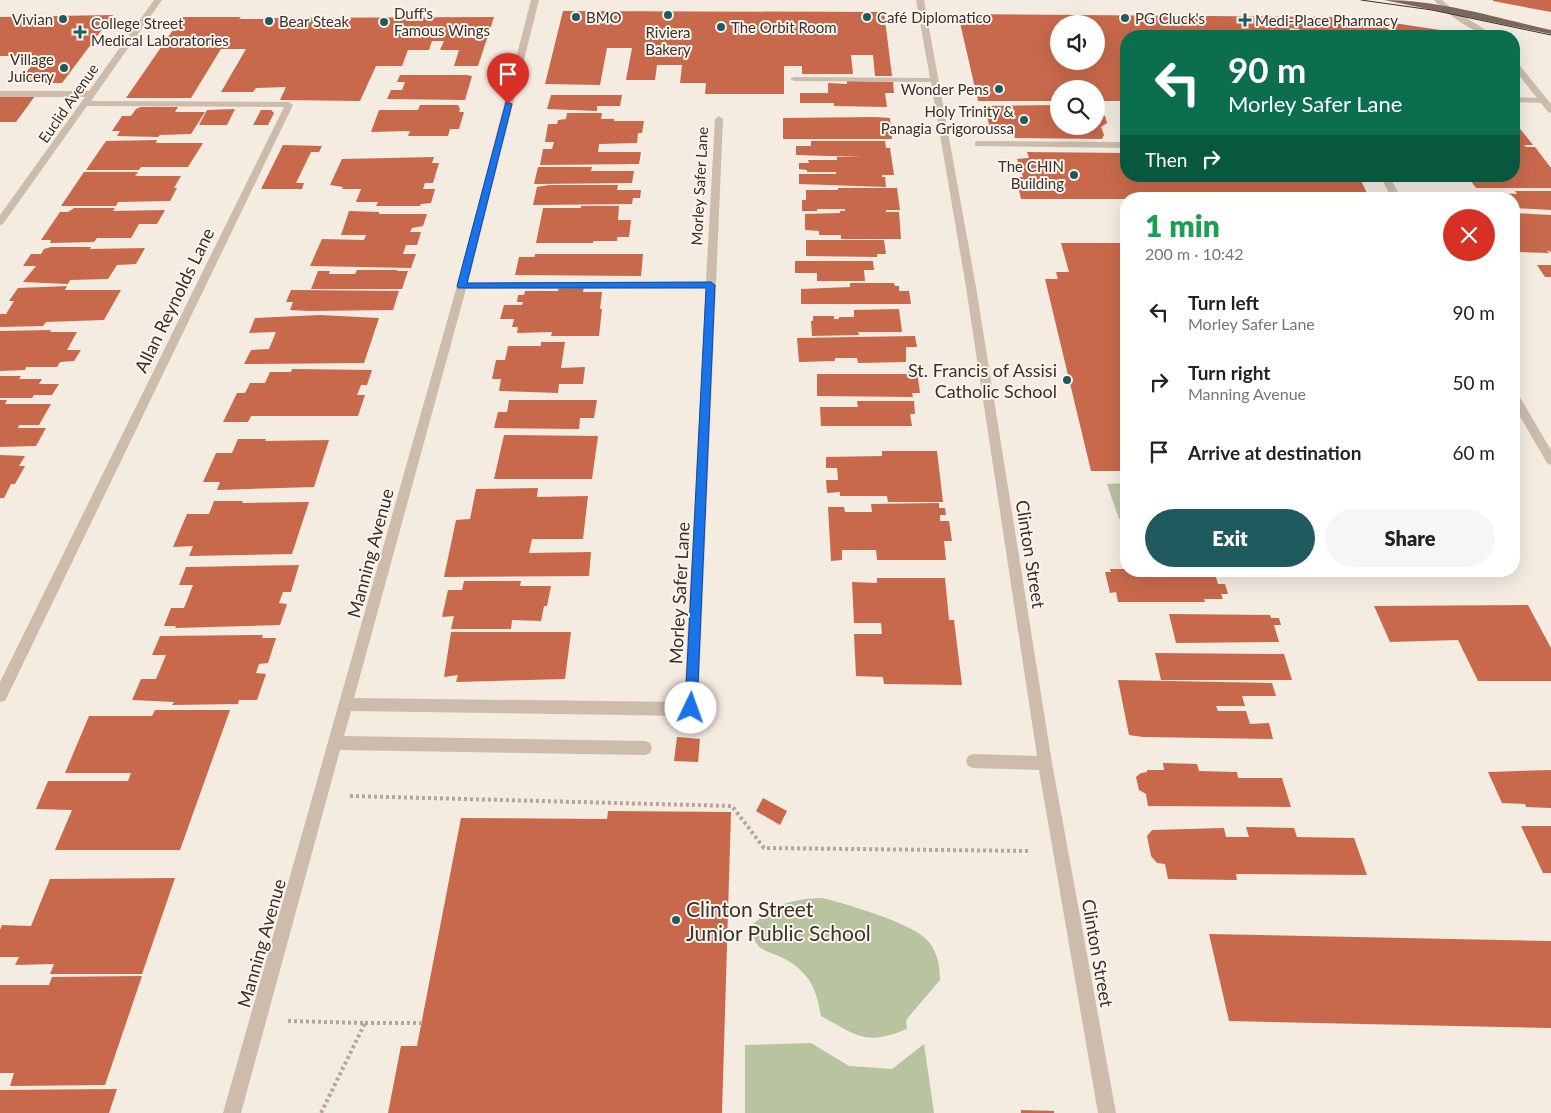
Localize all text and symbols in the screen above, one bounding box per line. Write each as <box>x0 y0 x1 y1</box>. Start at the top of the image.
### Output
place label: Duff's Famous Wings <box>394 4 490 39</box>
place label: BMO <box>586 8 622 26</box>
place label: Café Diplomatico <box>877 8 991 26</box>
marker: Riviera Bakery <box>662 9 674 21</box>
place label: PG Cluck's <box>1135 9 1205 27</box>
place label: Vivian <box>12 10 53 28</box>
marker: BMO <box>570 11 582 23</box>
marker: Café Diplomatico <box>861 11 873 23</box>
place label: Medi-Place Pharmacy <box>1255 11 1398 29</box>
place label: Bear Steak <box>279 12 349 30</box>
marker: PG Cluck's <box>1119 12 1131 24</box>
marker: Vivian <box>57 13 69 25</box>
place label: College Street Medical Laboratories <box>91 14 229 49</box>
marker: Medi-Place Pharmacy <box>1239 14 1251 26</box>
marker: Bear Steak <box>263 15 275 27</box>
map controls <box>1050 15 1105 135</box>
button: sound <box>1050 15 1105 70</box>
marker: Duff's Famous Wings <box>378 16 390 28</box>
place label: The Orbit Room <box>731 18 837 36</box>
marker: The Orbit Room <box>715 21 727 33</box>
place label: Riviera Bakery <box>645 23 691 58</box>
marker: College Street Medical Laboratories <box>73 25 87 39</box>
text: 90 m <box>1228 48 1306 90</box>
place label: Village Juicery <box>8 50 54 85</box>
icon: left <box>1145 50 1210 115</box>
pin <box>487 53 529 104</box>
street label: Euclid Avenue <box>34 60 102 146</box>
icon: arrive <box>494 60 522 88</box>
marker: Village Juicery <box>58 62 70 74</box>
place label: Wonder Pens <box>901 80 989 98</box>
button: search <box>1050 80 1105 135</box>
marker: Wonder Pens <box>993 83 1005 95</box>
text: Morley Safer Lane <box>1228 90 1402 117</box>
place label: Holy Trinity & Panagia Grigoroussa <box>881 102 1014 137</box>
marker: Holy Trinity & Panagia Grigoroussa <box>1018 114 1030 126</box>
street label: Morley Safer Lane <box>687 126 711 246</box>
icon: right <box>1197 145 1225 173</box>
text: Then <box>1145 148 1187 171</box>
place label: The CHIN Building <box>998 157 1064 192</box>
marker: The CHIN Building <box>1068 169 1080 181</box>
text: 1 min <box>1145 207 1220 243</box>
button: close <box>1443 209 1495 261</box>
street label: Allan Reynolds Lane <box>129 224 219 376</box>
text: 200 m · 10:42 <box>1145 244 1244 263</box>
text: Turn left <box>1188 291 1259 314</box>
icon: left <box>1145 298 1173 326</box>
text: 90 m <box>1452 301 1495 324</box>
text: Morley Safer Lane <box>1188 314 1315 333</box>
place label: St. Francis of Assisi Catholic School <box>908 359 1057 402</box>
text: Turn right <box>1188 361 1270 384</box>
icon: right <box>1145 368 1173 396</box>
text: 50 m <box>1452 371 1495 394</box>
marker: St. Francis of Assisi Catholic School <box>1061 374 1073 386</box>
text: Manning Avenue <box>1188 384 1306 403</box>
icon: arrive <box>1145 438 1173 466</box>
text: Arrive at destination <box>1188 441 1361 464</box>
text: 60 m <box>1452 441 1495 464</box>
street label: Manning Avenue <box>342 486 398 620</box>
street label: Clinton Street <box>1012 498 1050 610</box>
button: Exit <box>1145 509 1315 567</box>
button: Share <box>1325 509 1495 567</box>
street label: Morley Safer Lane <box>664 521 694 665</box>
position arrow <box>664 681 716 733</box>
street label: Manning Avenue <box>232 876 290 1010</box>
place label: Clinton Street Junior Public School <box>686 896 871 945</box>
street label: Clinton Street <box>1078 897 1118 1009</box>
marker: Clinton Street Junior Public School <box>670 914 682 926</box>

